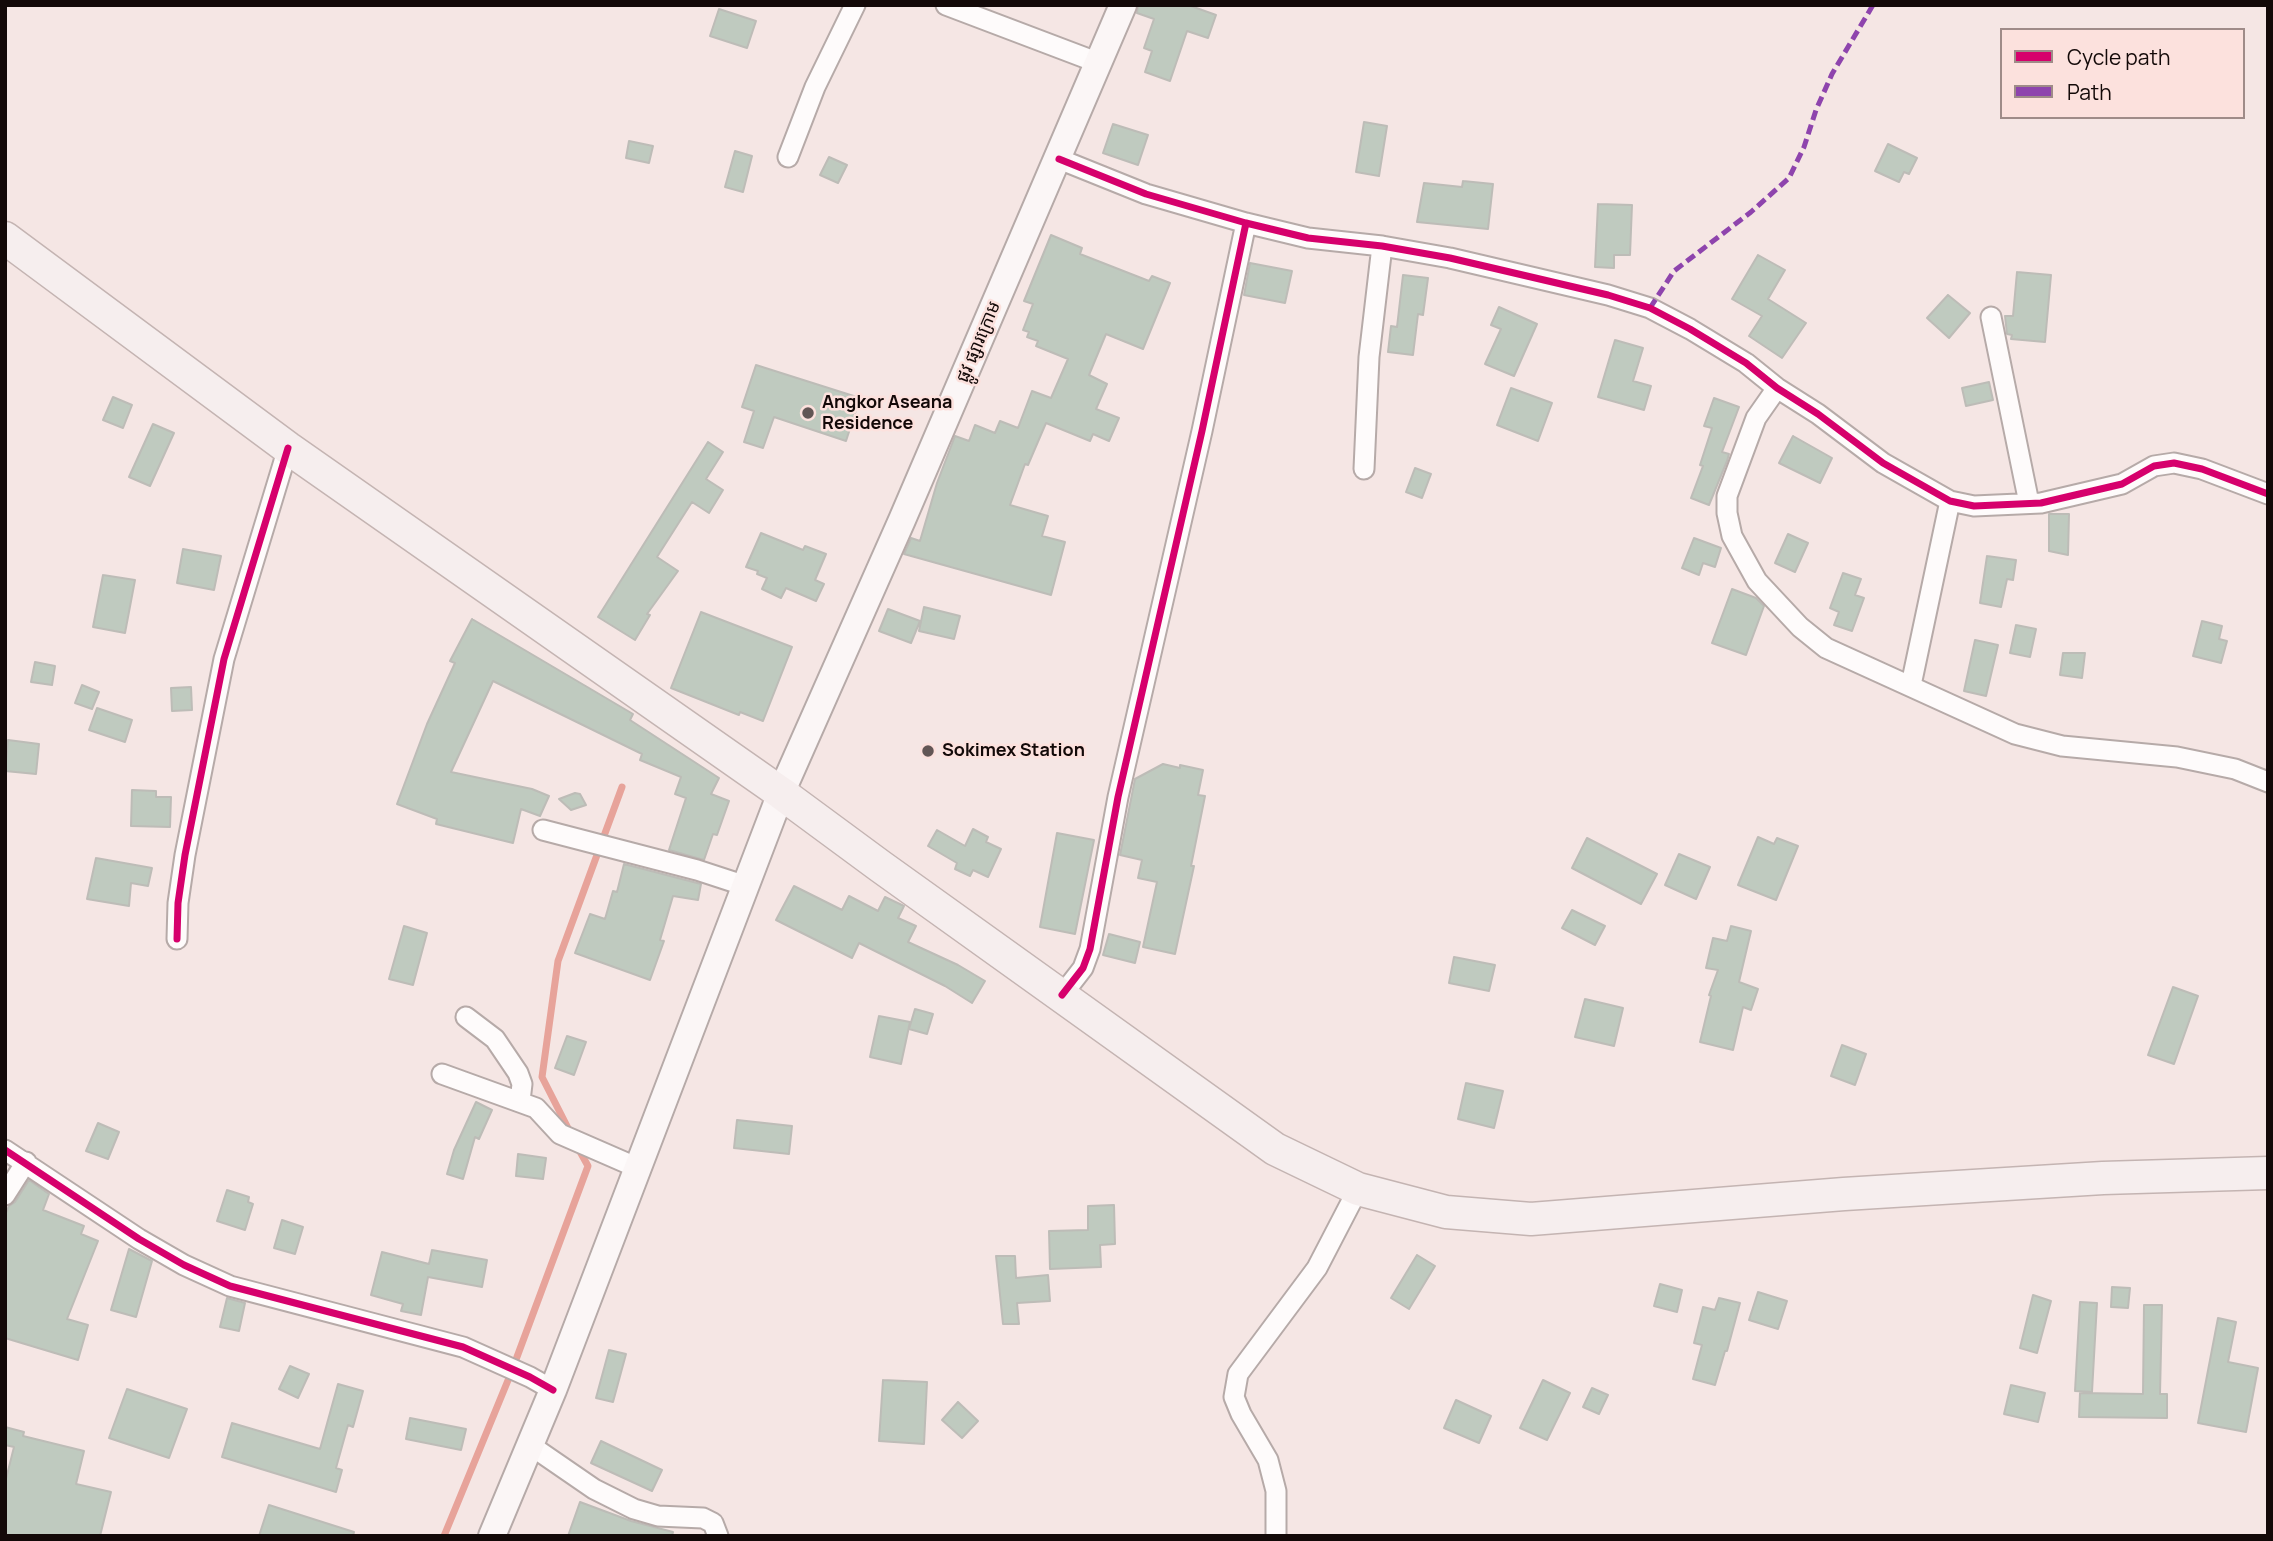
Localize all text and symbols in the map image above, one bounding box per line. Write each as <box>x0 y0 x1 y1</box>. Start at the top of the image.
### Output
legend <box>2000 28 2245 119</box>
text: Cycle path <box>2067 43 2170 71</box>
text: Path <box>2067 78 2112 106</box>
street label: ផ្លូវ ផ្សារក្រោម <box>952 298 1006 386</box>
place label: Angkor Aseana Residence <box>822 392 952 434</box>
marker: Angkor Aseana Residence <box>800 405 816 421</box>
place label: Sokimex Station <box>942 740 1085 762</box>
marker: Sokimex Station <box>920 743 936 759</box>

